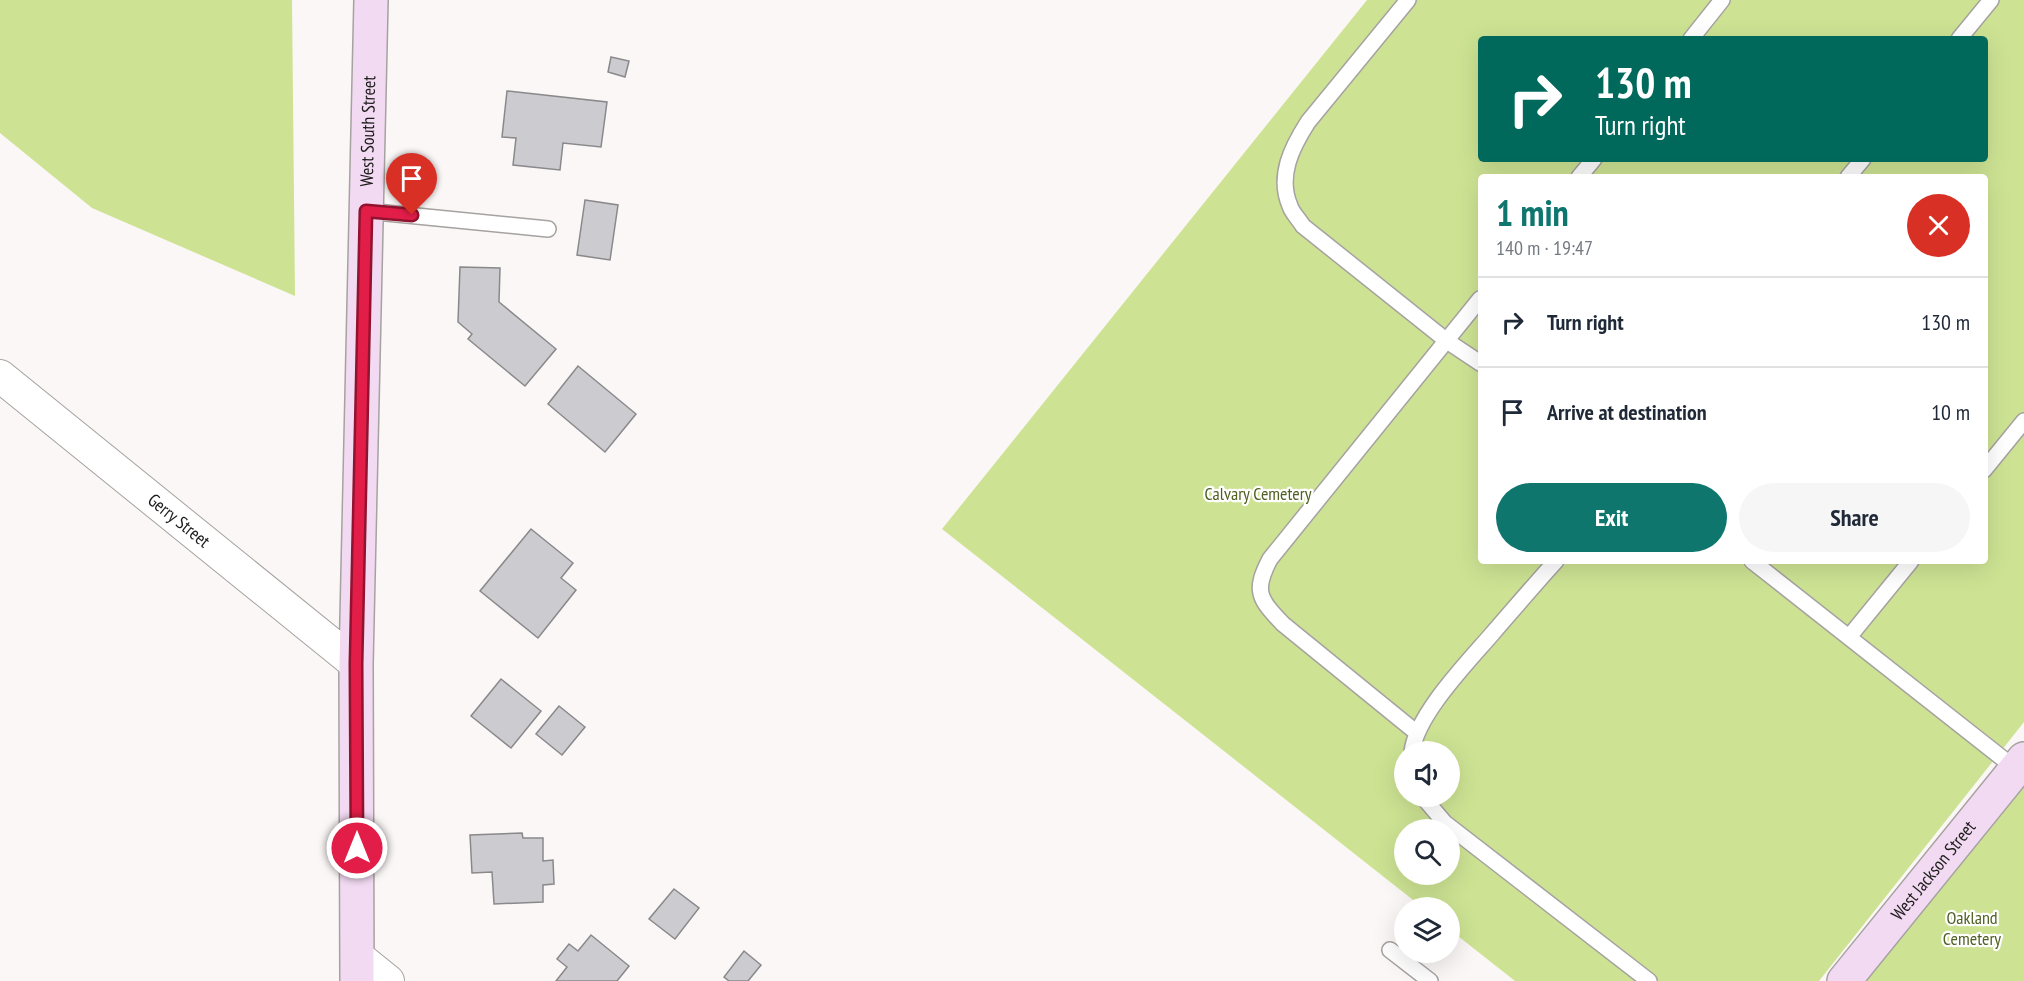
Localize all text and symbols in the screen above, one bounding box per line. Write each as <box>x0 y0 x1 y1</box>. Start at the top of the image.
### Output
text: 130 m <box>1595 55 1692 110</box>
icon: right <box>1496 60 1574 138</box>
street label: West South Street <box>355 75 380 187</box>
text: Turn right <box>1595 108 1686 142</box>
pin <box>386 153 437 215</box>
icon: arrive <box>395 162 428 195</box>
text: 1 min <box>1496 189 1569 236</box>
button: close <box>1907 194 1970 257</box>
text: 140 m · 19:47 <box>1496 235 1593 261</box>
icon: right <box>1496 306 1529 339</box>
text: Turn right <box>1547 308 1624 336</box>
text: 130 m <box>1921 308 1970 336</box>
icon: arrive <box>1496 396 1529 429</box>
text: Arrive at destination <box>1547 398 1707 426</box>
text: 10 m <box>1931 398 1970 426</box>
park label: Calvary Cemetery <box>1205 482 1312 505</box>
button: Exit <box>1496 483 1727 552</box>
button: Share <box>1739 483 1970 552</box>
street label: Gerry Street <box>143 488 215 552</box>
map controls <box>1394 741 1460 963</box>
button: sound <box>1394 741 1460 807</box>
position arrow <box>325 816 389 880</box>
street label: West Jackson Street <box>1886 816 1980 925</box>
button: search <box>1394 819 1460 885</box>
button: layers <box>1394 897 1460 963</box>
park label: Oakland Cemetery <box>1943 906 2001 950</box>

